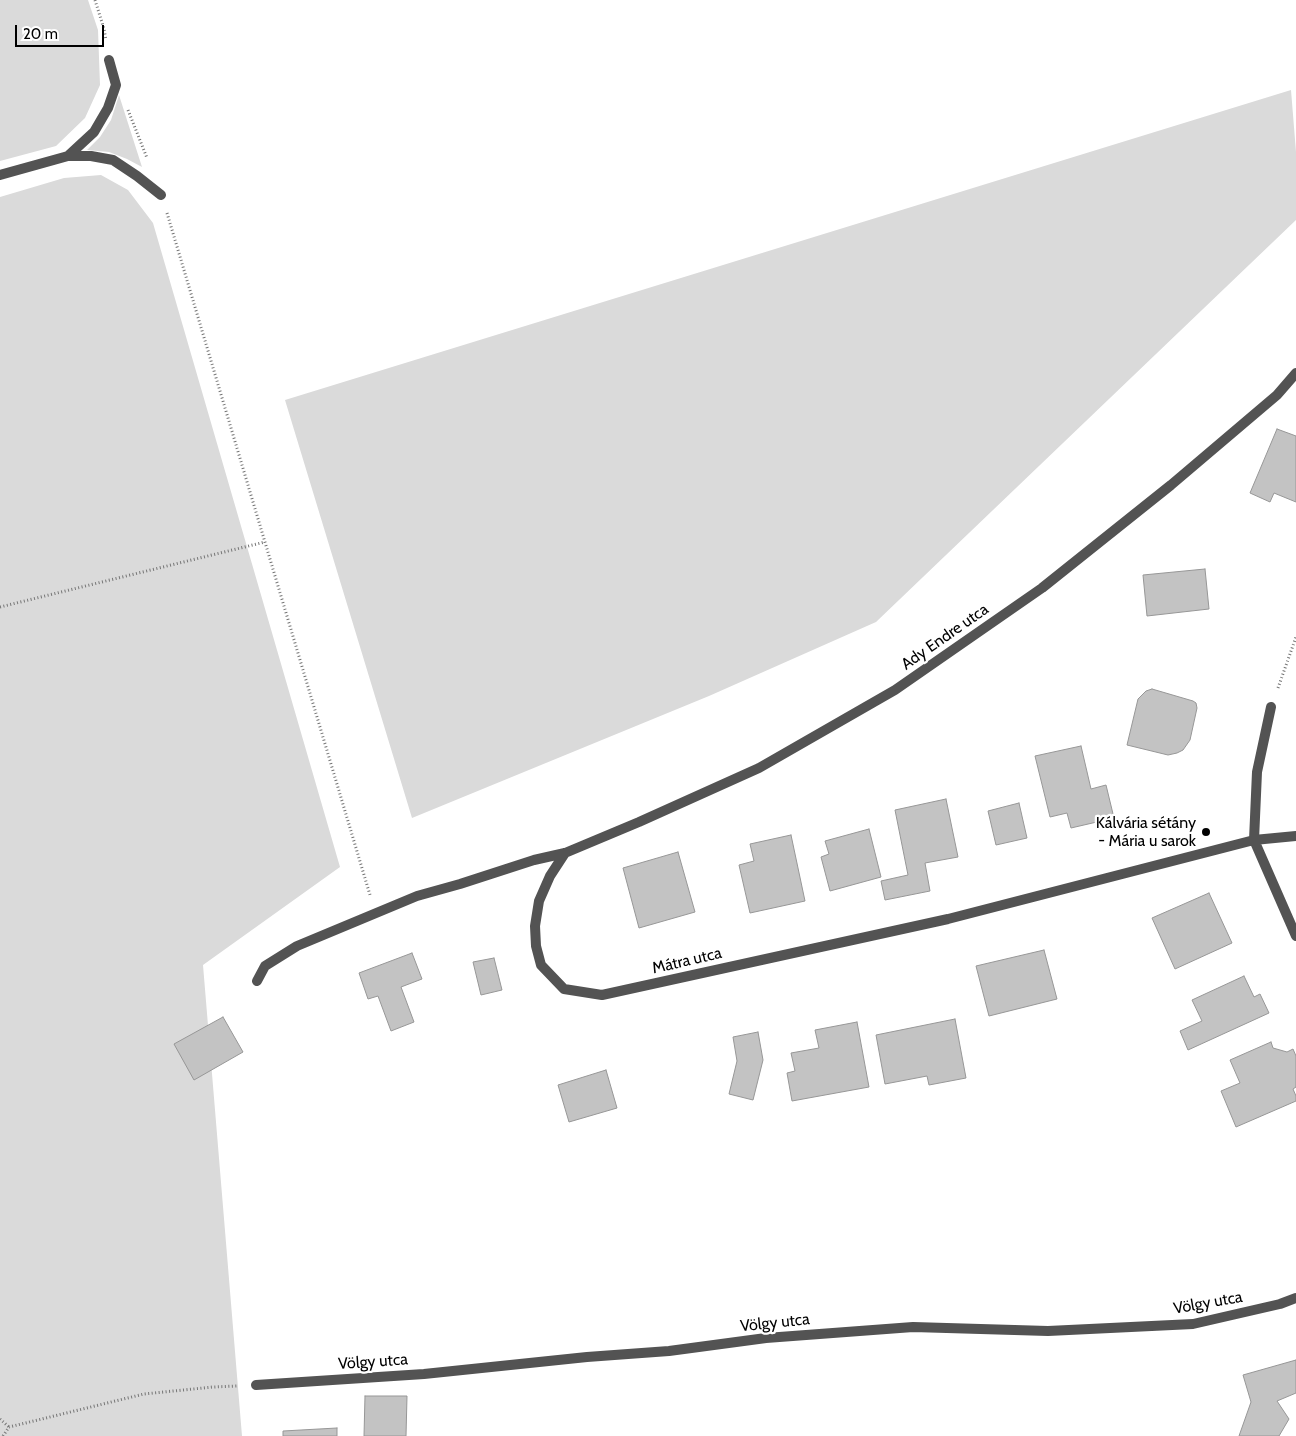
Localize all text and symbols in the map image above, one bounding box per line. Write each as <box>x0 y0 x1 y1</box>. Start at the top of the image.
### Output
scale bar <box>18 15 106 47</box>
text: 20 m <box>23 25 58 43</box>
street label: Ady Endre utca <box>898 600 992 674</box>
place label: Kálvária sétány - Mária u sarok <box>1096 813 1196 851</box>
marker: Kálvária sétány - Mária u sarok <box>1200 826 1212 838</box>
street label: Mátra utca <box>650 944 724 978</box>
street label: Völgy utca <box>1172 1287 1244 1319</box>
street label: Völgy utca <box>739 1310 811 1336</box>
street label: Völgy utca <box>338 1350 408 1374</box>

